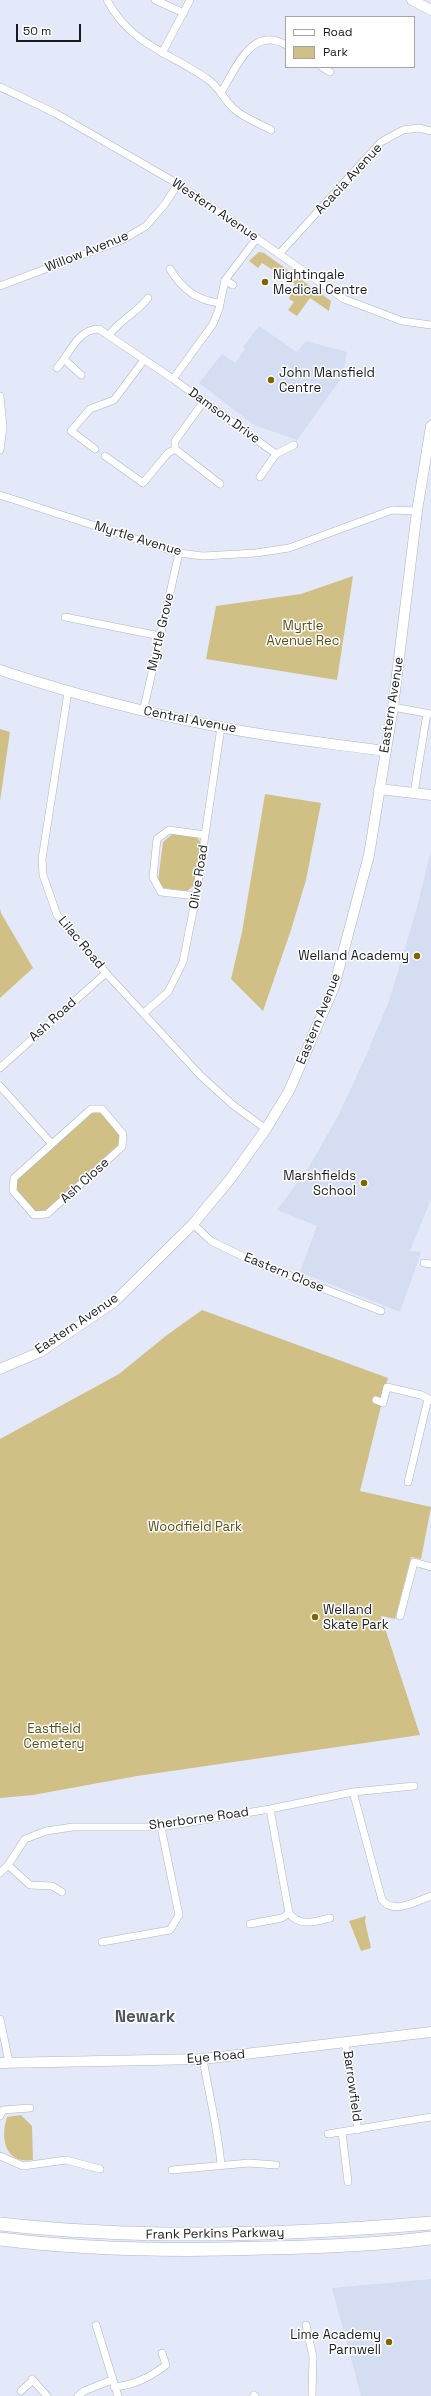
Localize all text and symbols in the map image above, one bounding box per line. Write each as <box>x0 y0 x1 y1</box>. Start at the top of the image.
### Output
scale bar <box>18 16 83 42</box>
legend <box>285 16 415 68</box>
text: 50 m <box>23 23 51 39</box>
text: Road <box>323 24 352 40</box>
text: Park <box>323 44 348 60</box>
street label: Acacia Avenue <box>312 140 386 218</box>
street label: Western Avenue <box>169 175 261 245</box>
street label: Willow Avenue <box>43 228 131 276</box>
place label: Nightingale Medical Centre <box>273 267 367 298</box>
marker: Nightingale Medical Centre <box>260 277 270 287</box>
place label: John Mansfield Centre <box>279 365 375 396</box>
marker: John Mansfield Centre <box>266 375 276 385</box>
street label: Damson Drive <box>185 385 263 447</box>
street label: Myrtle Avenue <box>93 518 183 560</box>
street label: Myrtle Grove <box>144 591 178 673</box>
park label: Myrtle Avenue Rec <box>267 618 339 649</box>
street label: Eastern Avenue <box>377 656 407 754</box>
street label: Central Avenue <box>142 703 238 737</box>
street label: Olive Road <box>186 844 212 910</box>
street label: Lilac Road <box>55 914 107 972</box>
place label: Welland Academy <box>298 948 409 964</box>
marker: Welland Academy <box>412 951 422 961</box>
street label: Eastern Avenue <box>294 971 344 1067</box>
street label: Ash Road <box>26 995 80 1045</box>
street label: Ash Close <box>57 1155 113 1207</box>
place label: Marshfields School <box>283 1168 356 1199</box>
marker: Marshfields School <box>359 1178 369 1188</box>
street label: Eastern Close <box>242 1250 326 1296</box>
street label: Eastern Avenue <box>32 1290 122 1358</box>
park label: Woodfield Park <box>148 1519 242 1535</box>
place label: Welland Skate Park <box>323 1602 389 1633</box>
marker: Welland Skate Park <box>310 1612 320 1622</box>
park label: Eastfield Cemetery <box>24 1721 84 1752</box>
street label: Sherborne Road <box>148 1804 250 1834</box>
district label: Newark <box>115 2007 175 2027</box>
street label: Eye Road <box>186 2047 246 2067</box>
street label: Barrowfield <box>339 2049 365 2123</box>
street label: Frank Perkins Parkway <box>146 2225 284 2243</box>
place label: Lime Academy Parnwell <box>290 2327 381 2358</box>
marker: Lime Academy Parnwell <box>384 2337 394 2347</box>

